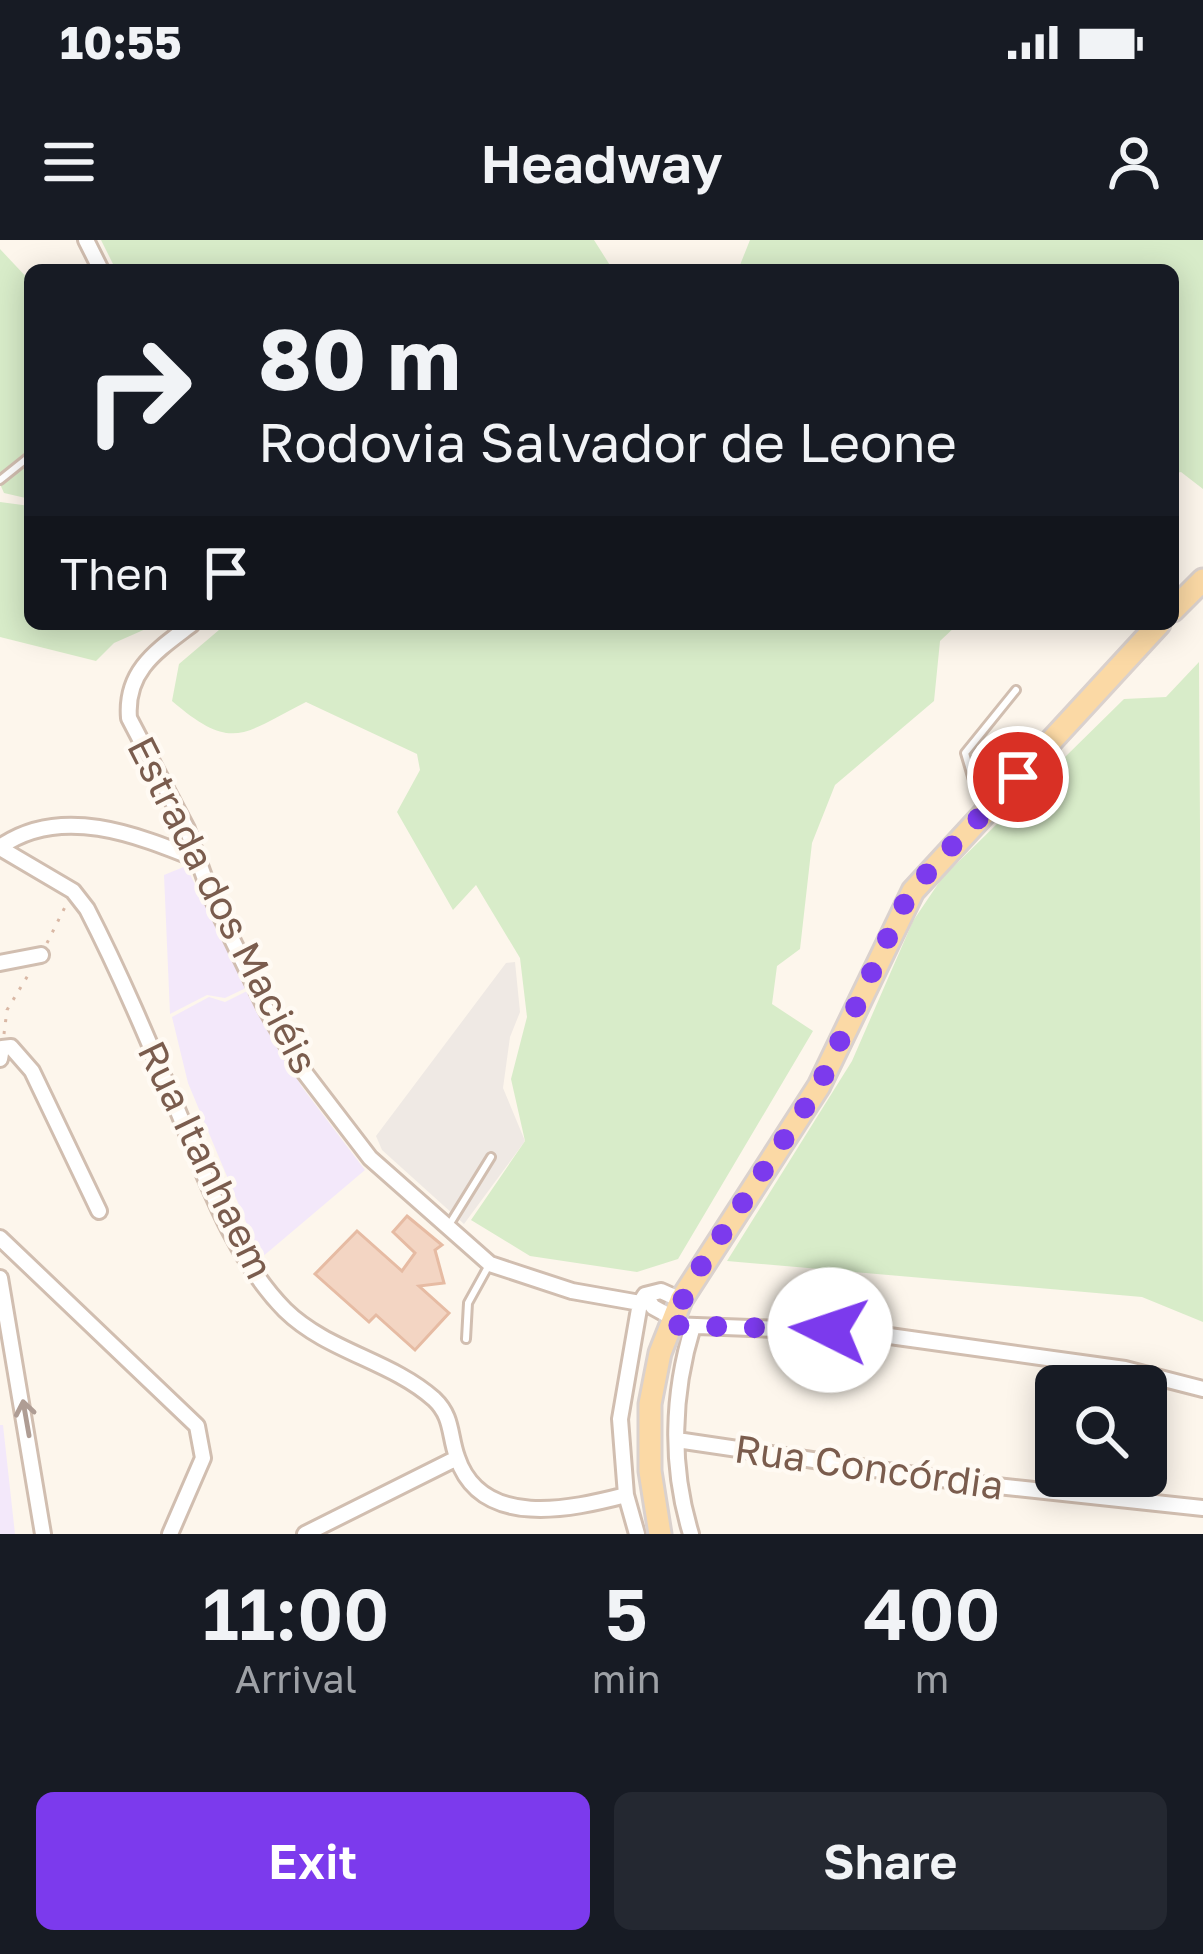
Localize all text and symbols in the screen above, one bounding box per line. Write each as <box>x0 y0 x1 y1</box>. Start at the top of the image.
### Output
text: 10:55 <box>60 15 182 69</box>
icon: menu <box>36 129 102 195</box>
icon: person <box>1101 129 1167 195</box>
text: Headway <box>480 130 723 195</box>
text: 80 m <box>258 308 461 408</box>
icon: right <box>60 312 216 468</box>
text: Rodovia Salvador de Leone <box>258 409 957 474</box>
icon: arrive <box>193 540 259 606</box>
text: Then <box>60 546 169 600</box>
pin <box>967 726 1069 828</box>
street label: Estrada dos Maciéis <box>118 729 329 1081</box>
icon: arrive <box>985 744 1051 810</box>
street label: Rua Itanhaem <box>129 1033 284 1286</box>
position arrow <box>767 1267 893 1393</box>
map controls <box>1035 1365 1167 1497</box>
button: search <box>1035 1365 1167 1497</box>
one-way arrow <box>14 1400 36 1439</box>
street label: Rua Concórdia <box>732 1424 1007 1509</box>
text: 11:00 <box>202 1569 389 1656</box>
text: 5 <box>605 1569 648 1656</box>
text: 400 <box>863 1569 1001 1656</box>
text: Arrival <box>235 1655 357 1702</box>
text: min <box>592 1655 661 1702</box>
text: m <box>915 1655 949 1702</box>
button: Exit <box>36 1792 590 1930</box>
button: Share <box>614 1792 1167 1930</box>

